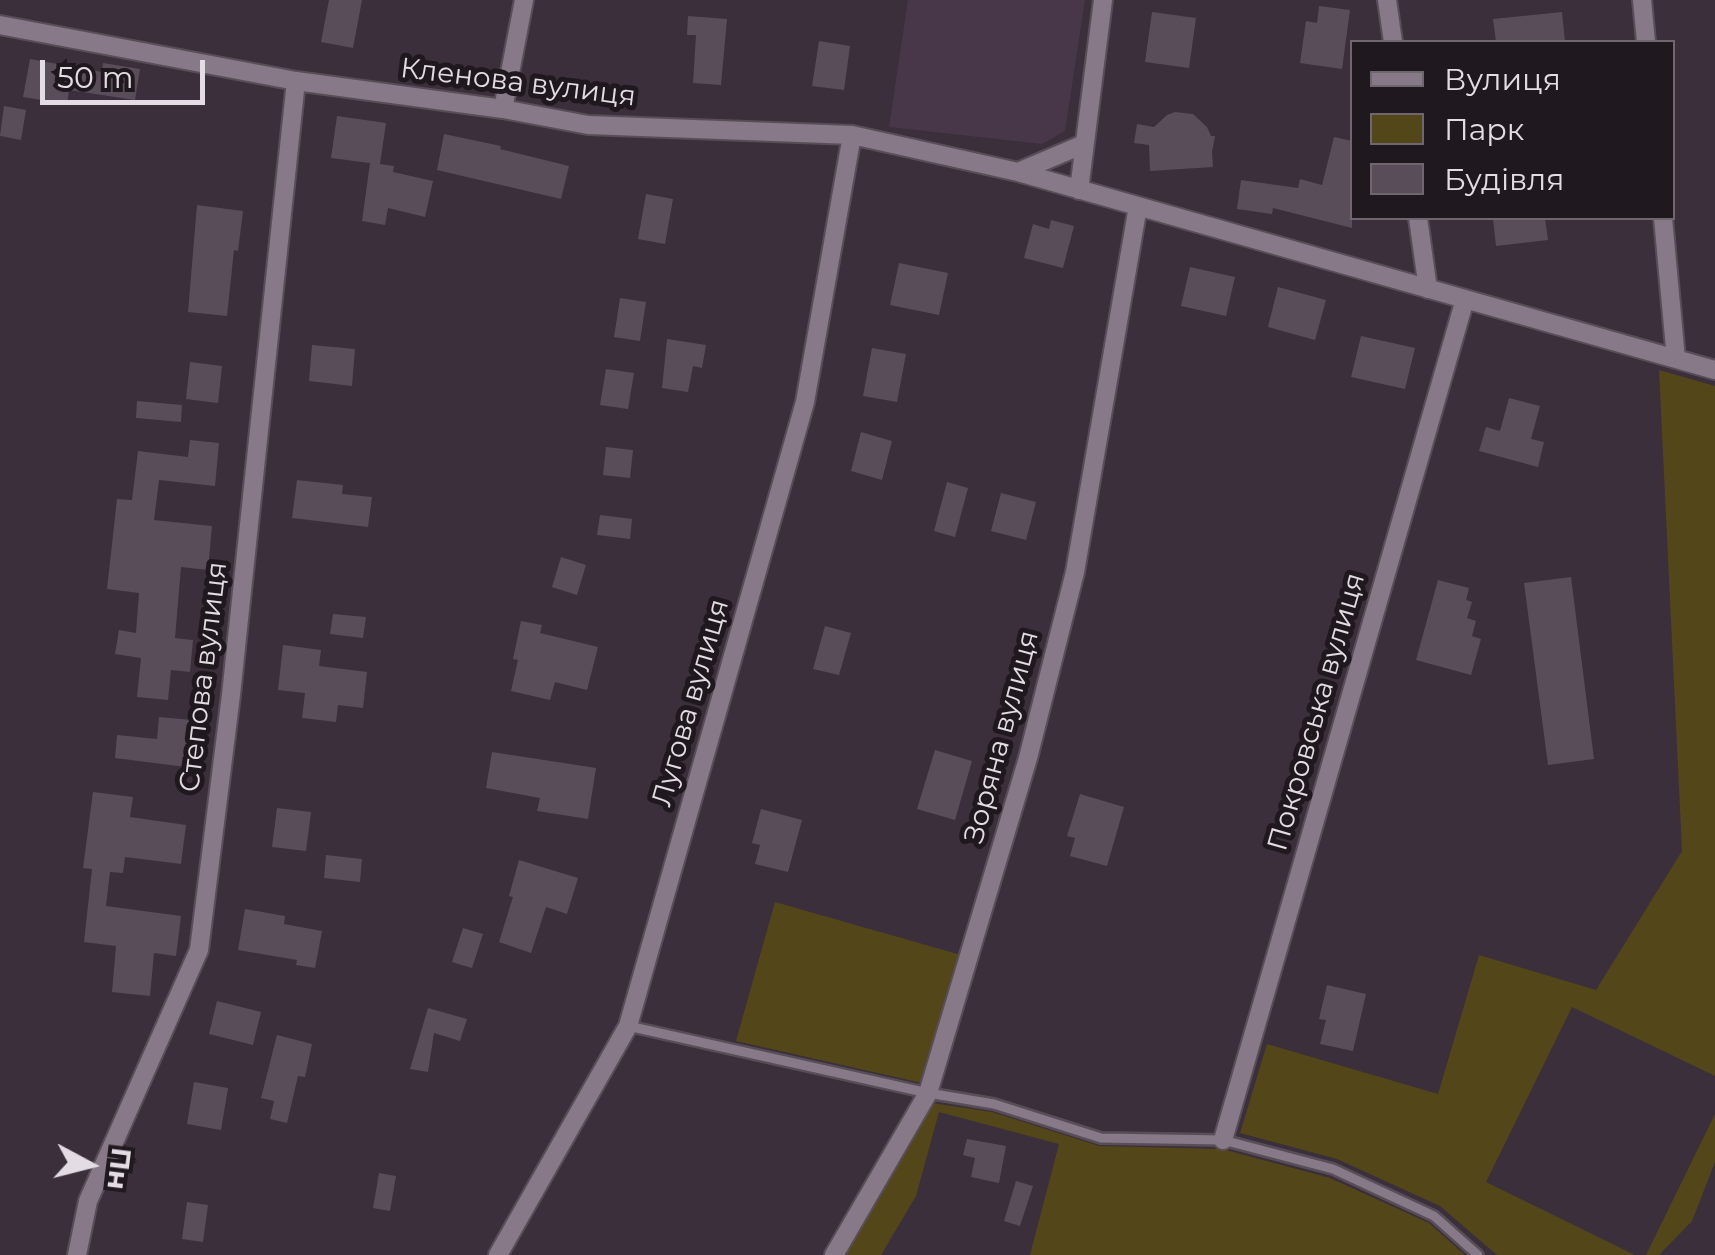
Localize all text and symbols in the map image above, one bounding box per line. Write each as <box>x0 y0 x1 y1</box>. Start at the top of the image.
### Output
scale bar <box>45 40 210 102</box>
legend <box>1350 40 1675 220</box>
street label: Кленова вулиця <box>398 52 638 114</box>
text: 50 m <box>57 59 134 96</box>
text: Вулиця <box>1444 61 1561 98</box>
text: Парк <box>1444 111 1524 148</box>
text: Будівля <box>1444 161 1564 198</box>
street label: Степова вулиця <box>173 560 235 794</box>
street label: Покровська вулиця <box>1261 569 1373 855</box>
street label: Лугова вулиця <box>645 596 737 810</box>
street label: Зоряна вулиця <box>957 627 1047 847</box>
north arrow <box>40 1115 140 1215</box>
text: Пн <box>100 1146 139 1192</box>

